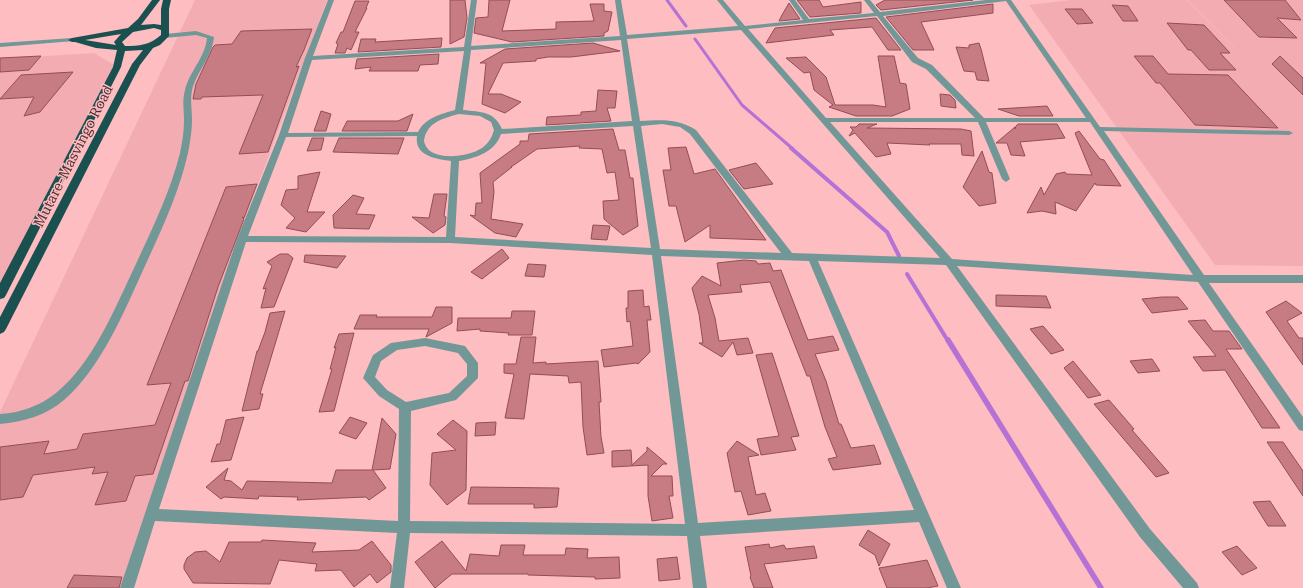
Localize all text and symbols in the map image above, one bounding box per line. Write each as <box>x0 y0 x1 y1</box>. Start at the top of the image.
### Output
street label: Mutare-Masvingo Road <box>30 82 116 230</box>

